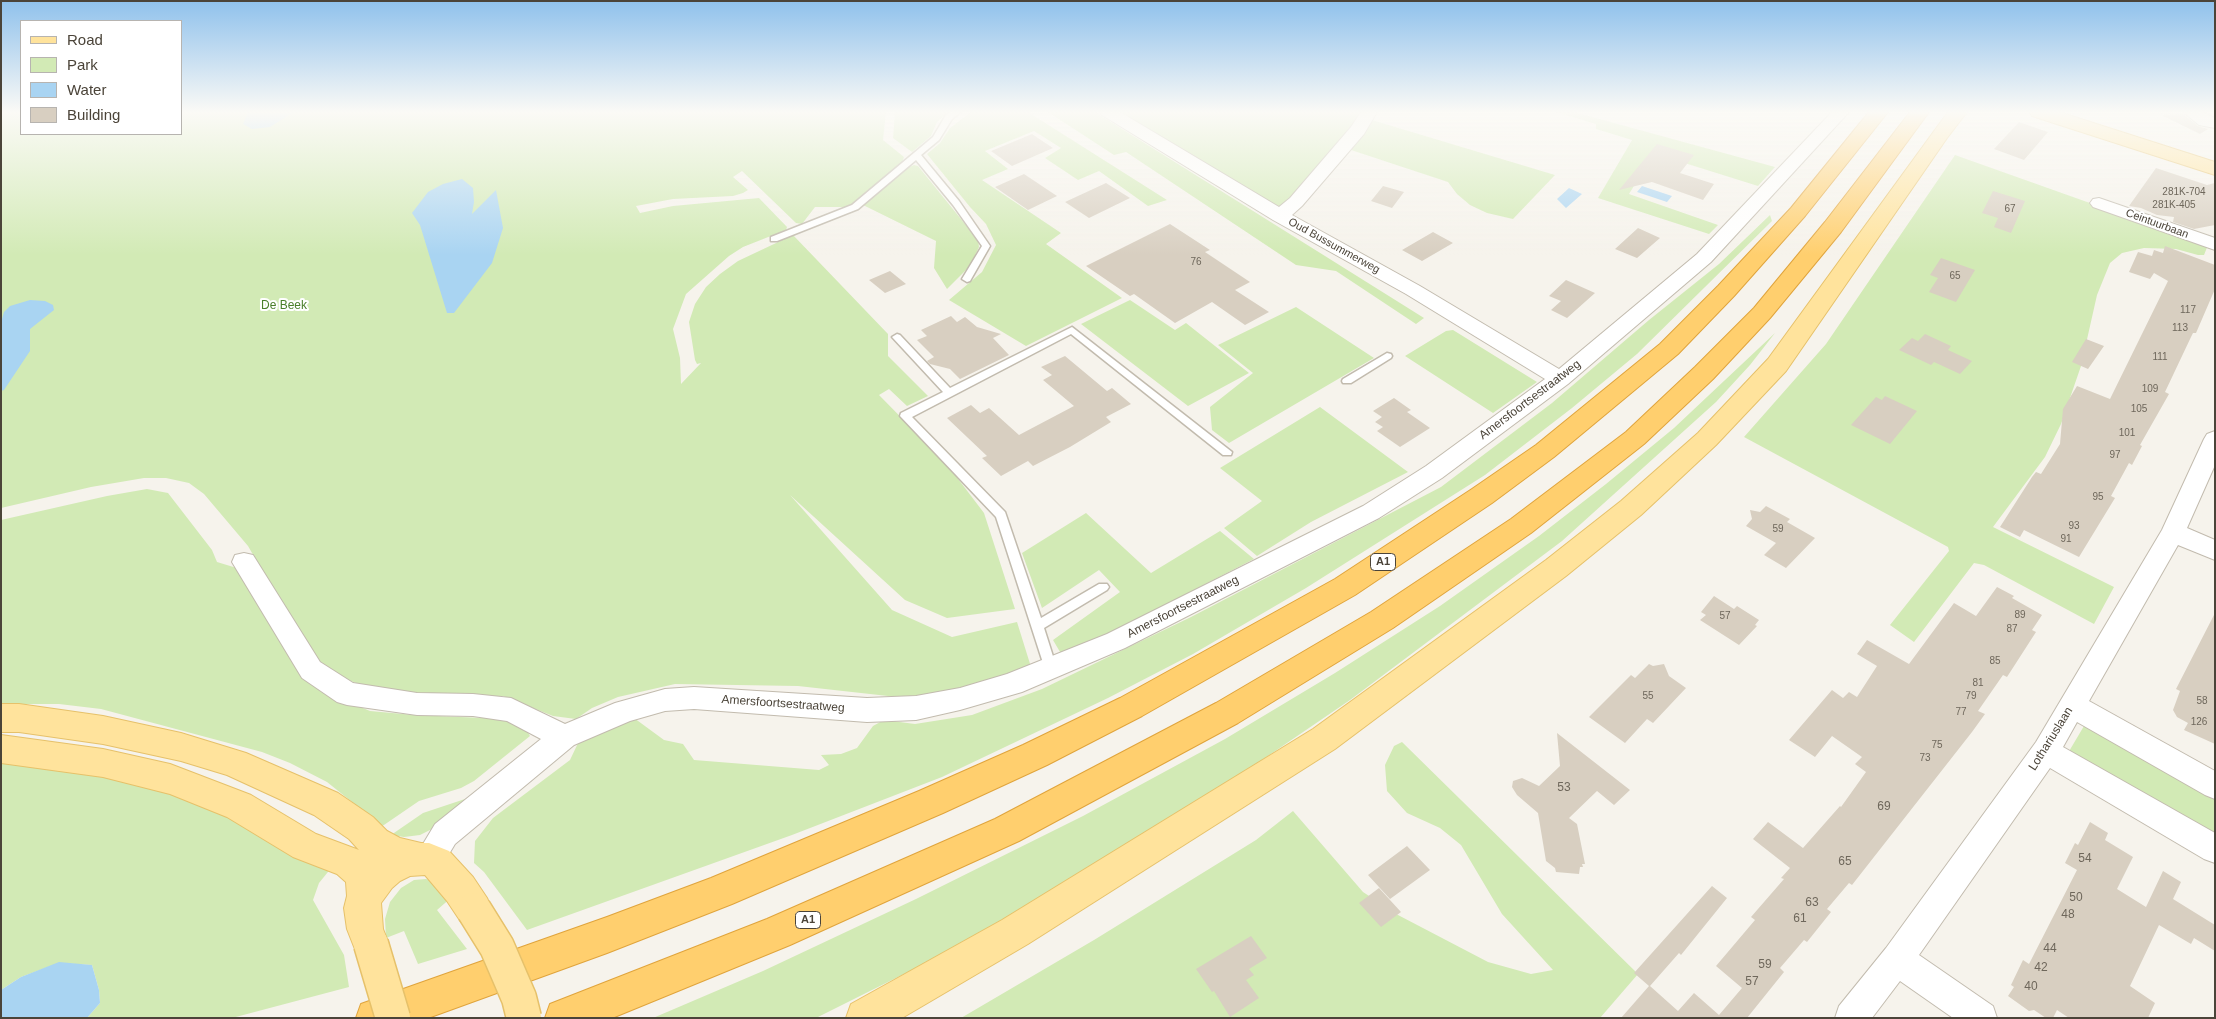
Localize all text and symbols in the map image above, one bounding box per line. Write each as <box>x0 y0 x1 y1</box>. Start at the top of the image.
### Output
legend <box>20 20 182 135</box>
text: Road <box>67 31 103 48</box>
text: Park <box>67 56 98 73</box>
text: Water <box>67 81 106 98</box>
text: Building <box>67 106 120 123</box>
house number: 281K-704 <box>2162 186 2206 198</box>
house number: 281K-405 <box>2152 199 2196 211</box>
house number: 67 <box>2004 203 2016 215</box>
street label: Ceintuurbaan <box>2124 207 2190 241</box>
street label: Oud Bussummerweg <box>1286 215 1382 277</box>
house number: 76 <box>1190 256 1202 268</box>
house number: 65 <box>1949 270 1961 282</box>
park label: De Beek <box>261 299 307 313</box>
house number: 117 <box>2180 304 2196 316</box>
house number: 113 <box>2172 322 2188 334</box>
house number: 111 <box>2152 351 2168 363</box>
street label: Amersfoortsestraatweg <box>1476 357 1584 443</box>
house number: 109 <box>2142 383 2158 395</box>
house number: 105 <box>2131 403 2147 415</box>
house number: 101 <box>2119 427 2135 439</box>
house number: 97 <box>2109 449 2121 461</box>
house number: 95 <box>2092 491 2104 503</box>
house number: 93 <box>2068 520 2080 532</box>
house number: 59 <box>1772 523 1784 535</box>
house number: 91 <box>2060 533 2072 545</box>
road number: A1 <box>1370 554 1396 570</box>
street label: Amersfoortsestraatweg <box>1125 573 1241 641</box>
house number: 89 <box>2014 609 2026 621</box>
house number: 57 <box>1719 610 1731 622</box>
house number: 87 <box>2006 623 2018 635</box>
house number: 85 <box>1989 655 2001 667</box>
house number: 81 <box>1972 677 1984 689</box>
house number: 55 <box>1642 690 1654 702</box>
house number: 79 <box>1965 690 1977 702</box>
street label: Amersfoortsestraatweg <box>721 693 845 715</box>
house number: 58 <box>2196 695 2208 707</box>
street label: Lothariuslaan <box>2026 705 2076 773</box>
house number: 77 <box>1955 706 1967 718</box>
house number: 126 <box>2191 716 2207 728</box>
house number: 75 <box>1931 739 1943 751</box>
house number: 73 <box>1919 752 1931 764</box>
house number: 53 <box>1557 781 1571 795</box>
house number: 69 <box>1877 800 1891 814</box>
house number: 54 <box>2078 852 2092 866</box>
house number: 65 <box>1838 855 1852 869</box>
house number: 50 <box>2069 891 2083 905</box>
house number: 63 <box>1805 896 1819 910</box>
house number: 48 <box>2061 908 2075 922</box>
road number: A1 <box>796 912 820 928</box>
house number: 61 <box>1793 912 1807 926</box>
house number: 44 <box>2043 942 2057 956</box>
house number: 59 <box>1758 958 1772 972</box>
house number: 42 <box>2034 961 2048 975</box>
house number: 57 <box>1745 975 1759 989</box>
house number: 40 <box>2024 980 2038 994</box>

